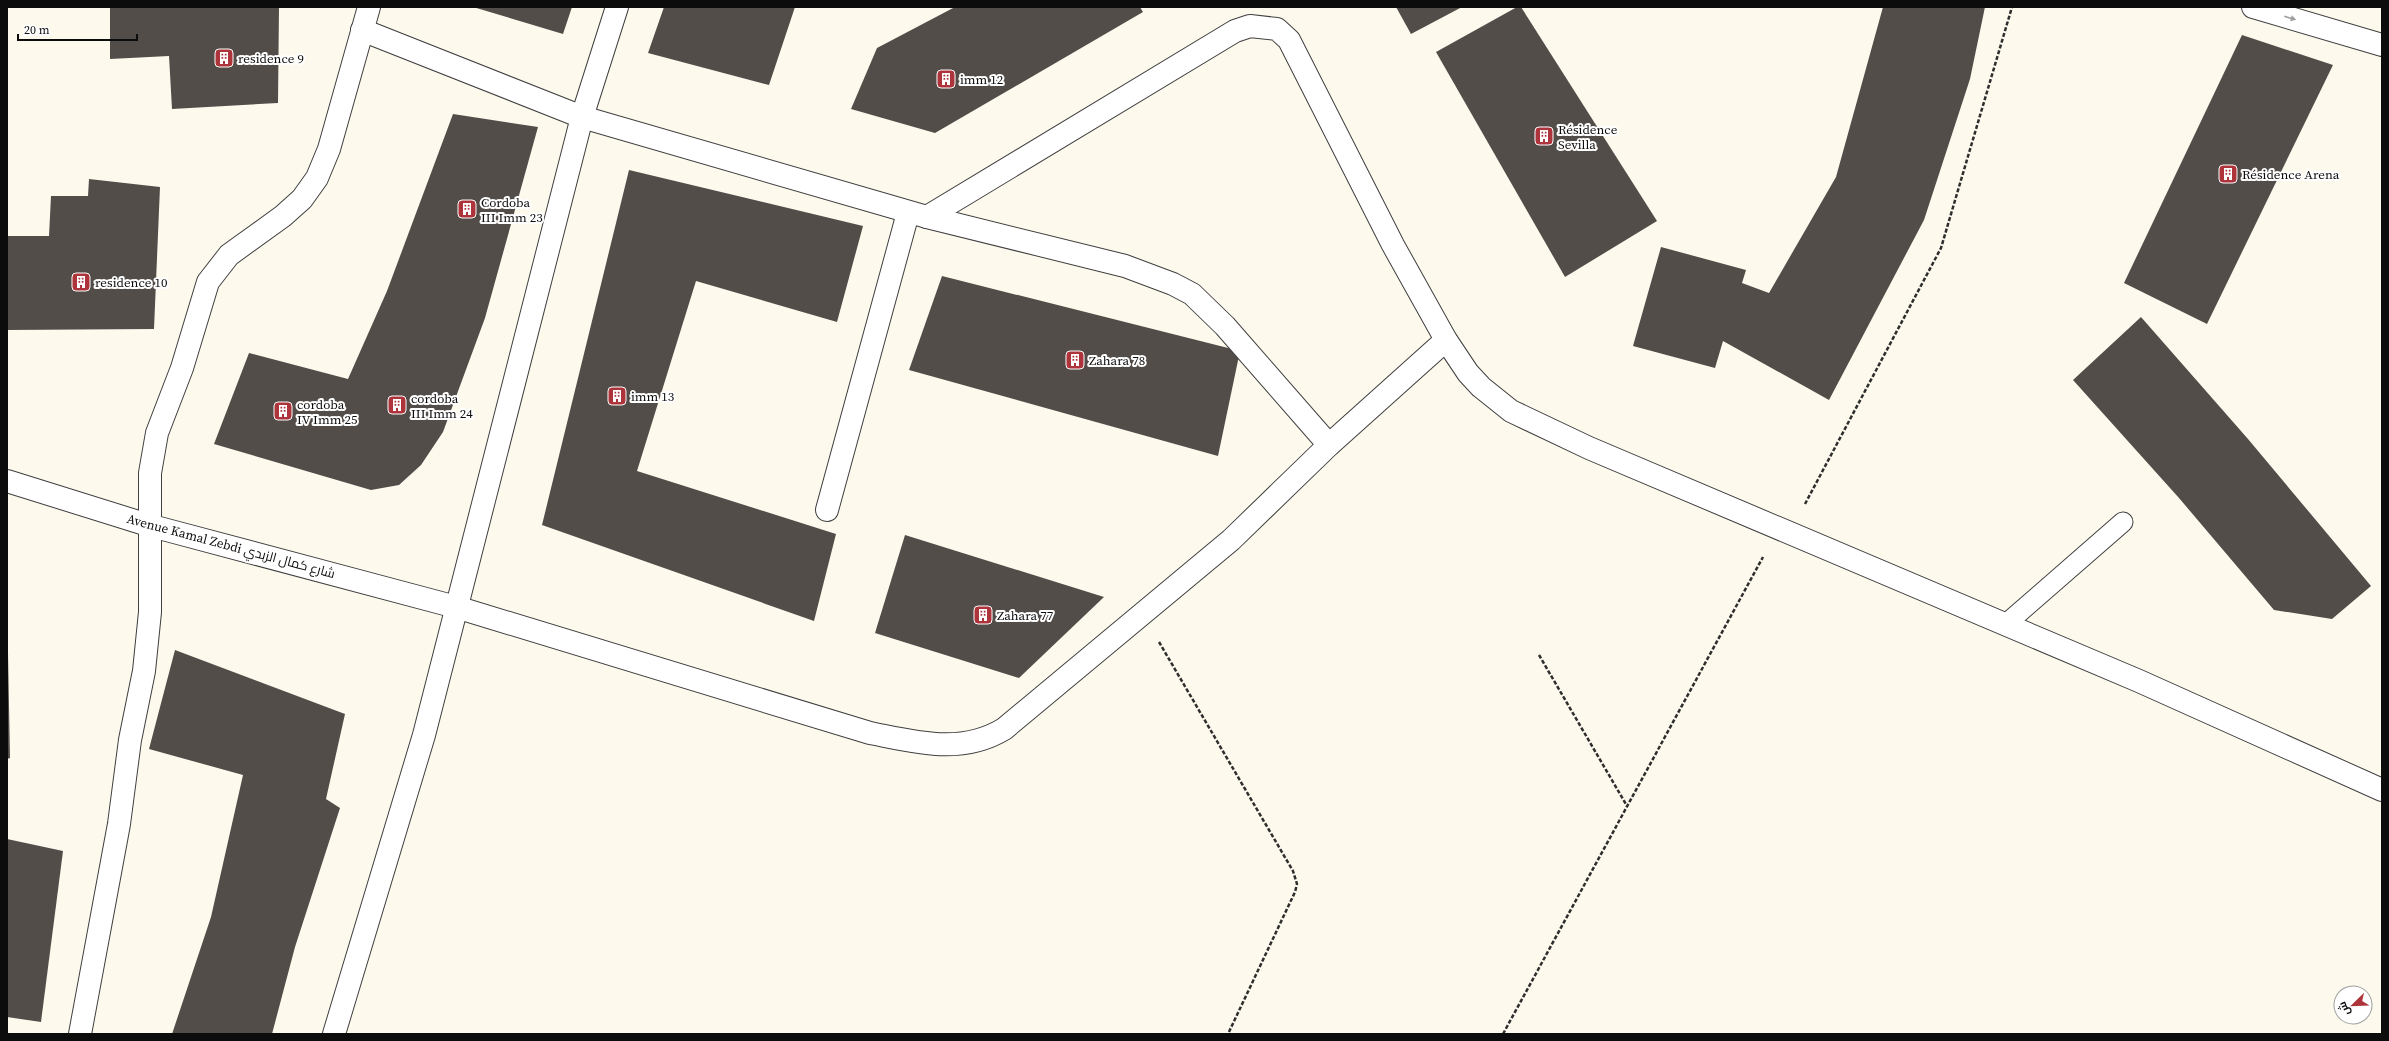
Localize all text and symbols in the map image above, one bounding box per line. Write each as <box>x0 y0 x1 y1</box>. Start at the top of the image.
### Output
one-way arrow <box>2285 15 2297 21</box>
scale bar <box>18 16 137 42</box>
text: 20 m <box>24 22 50 38</box>
building icon: residence 9 <box>213 47 235 69</box>
place label: residence 9 <box>238 50 304 67</box>
building icon: imm 12 <box>935 68 957 90</box>
place label: imm 12 <box>960 71 1003 88</box>
place label: Résidence Sevilla <box>1558 121 1618 153</box>
building icon: Résidence Sevilla <box>1533 125 1555 147</box>
building icon: Résidence Arena <box>2217 163 2239 185</box>
place label: Résidence Arena <box>2242 166 2340 183</box>
place label: Cordoba III Imm 23 <box>481 194 543 226</box>
building icon: Cordoba III Imm 23 <box>456 198 478 220</box>
building icon: residence 10 <box>70 271 92 293</box>
place label: residence 10 <box>95 274 167 291</box>
building icon: Zahara 78 <box>1064 349 1086 371</box>
place label: Zahara 78 <box>1089 352 1145 369</box>
building icon: imm 13 <box>606 385 628 407</box>
place label: imm 13 <box>631 388 674 405</box>
place label: cordoba III Imm 24 <box>411 390 473 422</box>
building icon: cordoba III Imm 24 <box>386 394 408 416</box>
place label: cordoba IV Imm 25 <box>297 396 357 428</box>
building icon: cordoba IV Imm 25 <box>272 400 294 422</box>
street label: Avenue Kamal Zebdi شارع كمال الزبدي <box>124 510 337 584</box>
building icon: Zahara 77 <box>972 604 994 626</box>
place label: Zahara 77 <box>997 607 1054 624</box>
north arrow <box>2333 985 2373 1025</box>
text: ش <box>2335 999 2354 1018</box>

